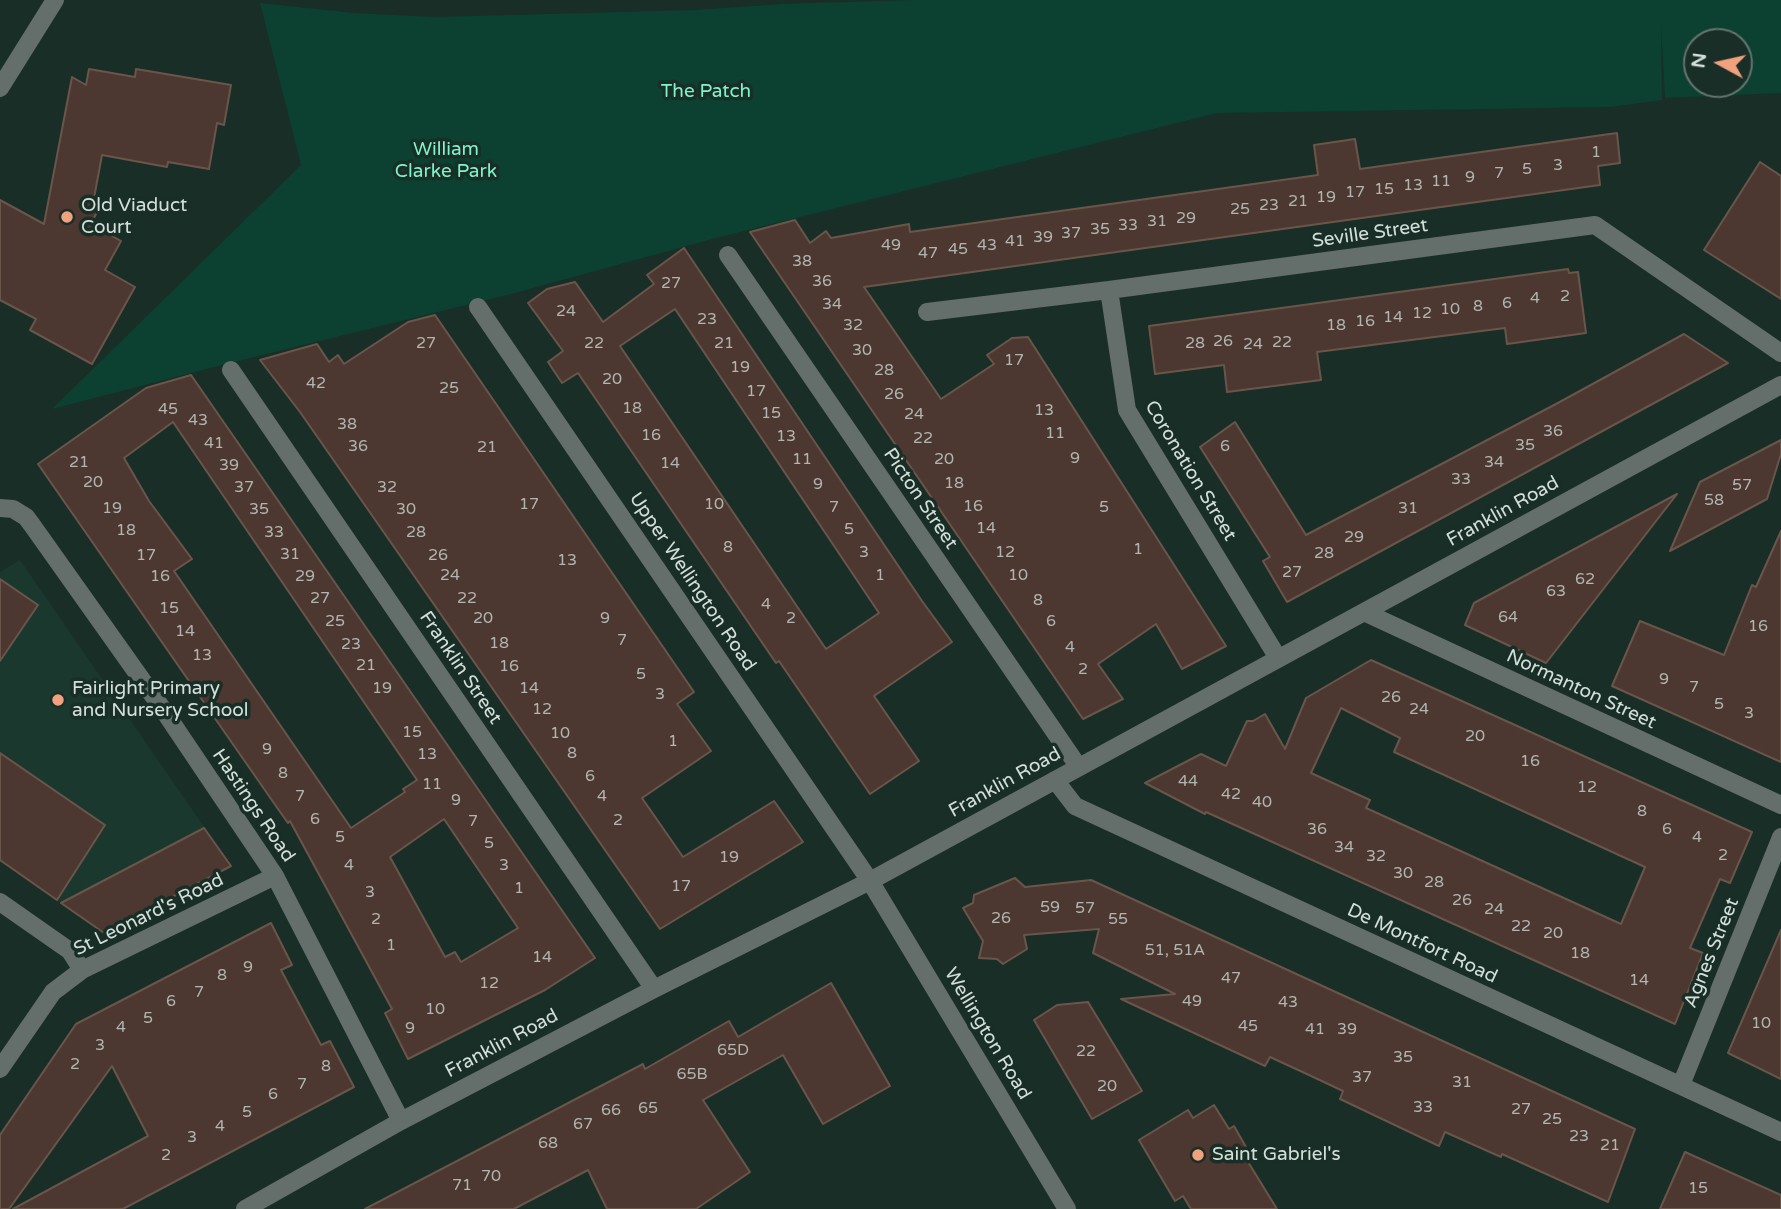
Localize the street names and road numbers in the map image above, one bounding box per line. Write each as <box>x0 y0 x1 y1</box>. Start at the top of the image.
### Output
street label: Seville Street <box>1311 215 1429 253</box>
street label: Coronation Street <box>1139 397 1241 545</box>
street label: Picton Street <box>878 444 962 554</box>
street label: Franklin Road <box>1443 472 1563 552</box>
street label: Upper Wellington Road <box>624 488 760 676</box>
street label: Franklin Street <box>414 607 506 729</box>
street label: Normanton Street <box>1502 645 1660 735</box>
street label: Franklin Road <box>945 743 1065 823</box>
street label: Hastings Road <box>207 745 299 867</box>
street label: St Leonard's Road <box>70 869 228 961</box>
street label: Agnes Street <box>1680 895 1744 1011</box>
street label: De Montfort Road <box>1343 899 1501 989</box>
street label: Wellington Road <box>939 964 1035 1104</box>
street label: Franklin Road <box>442 1005 562 1083</box>

